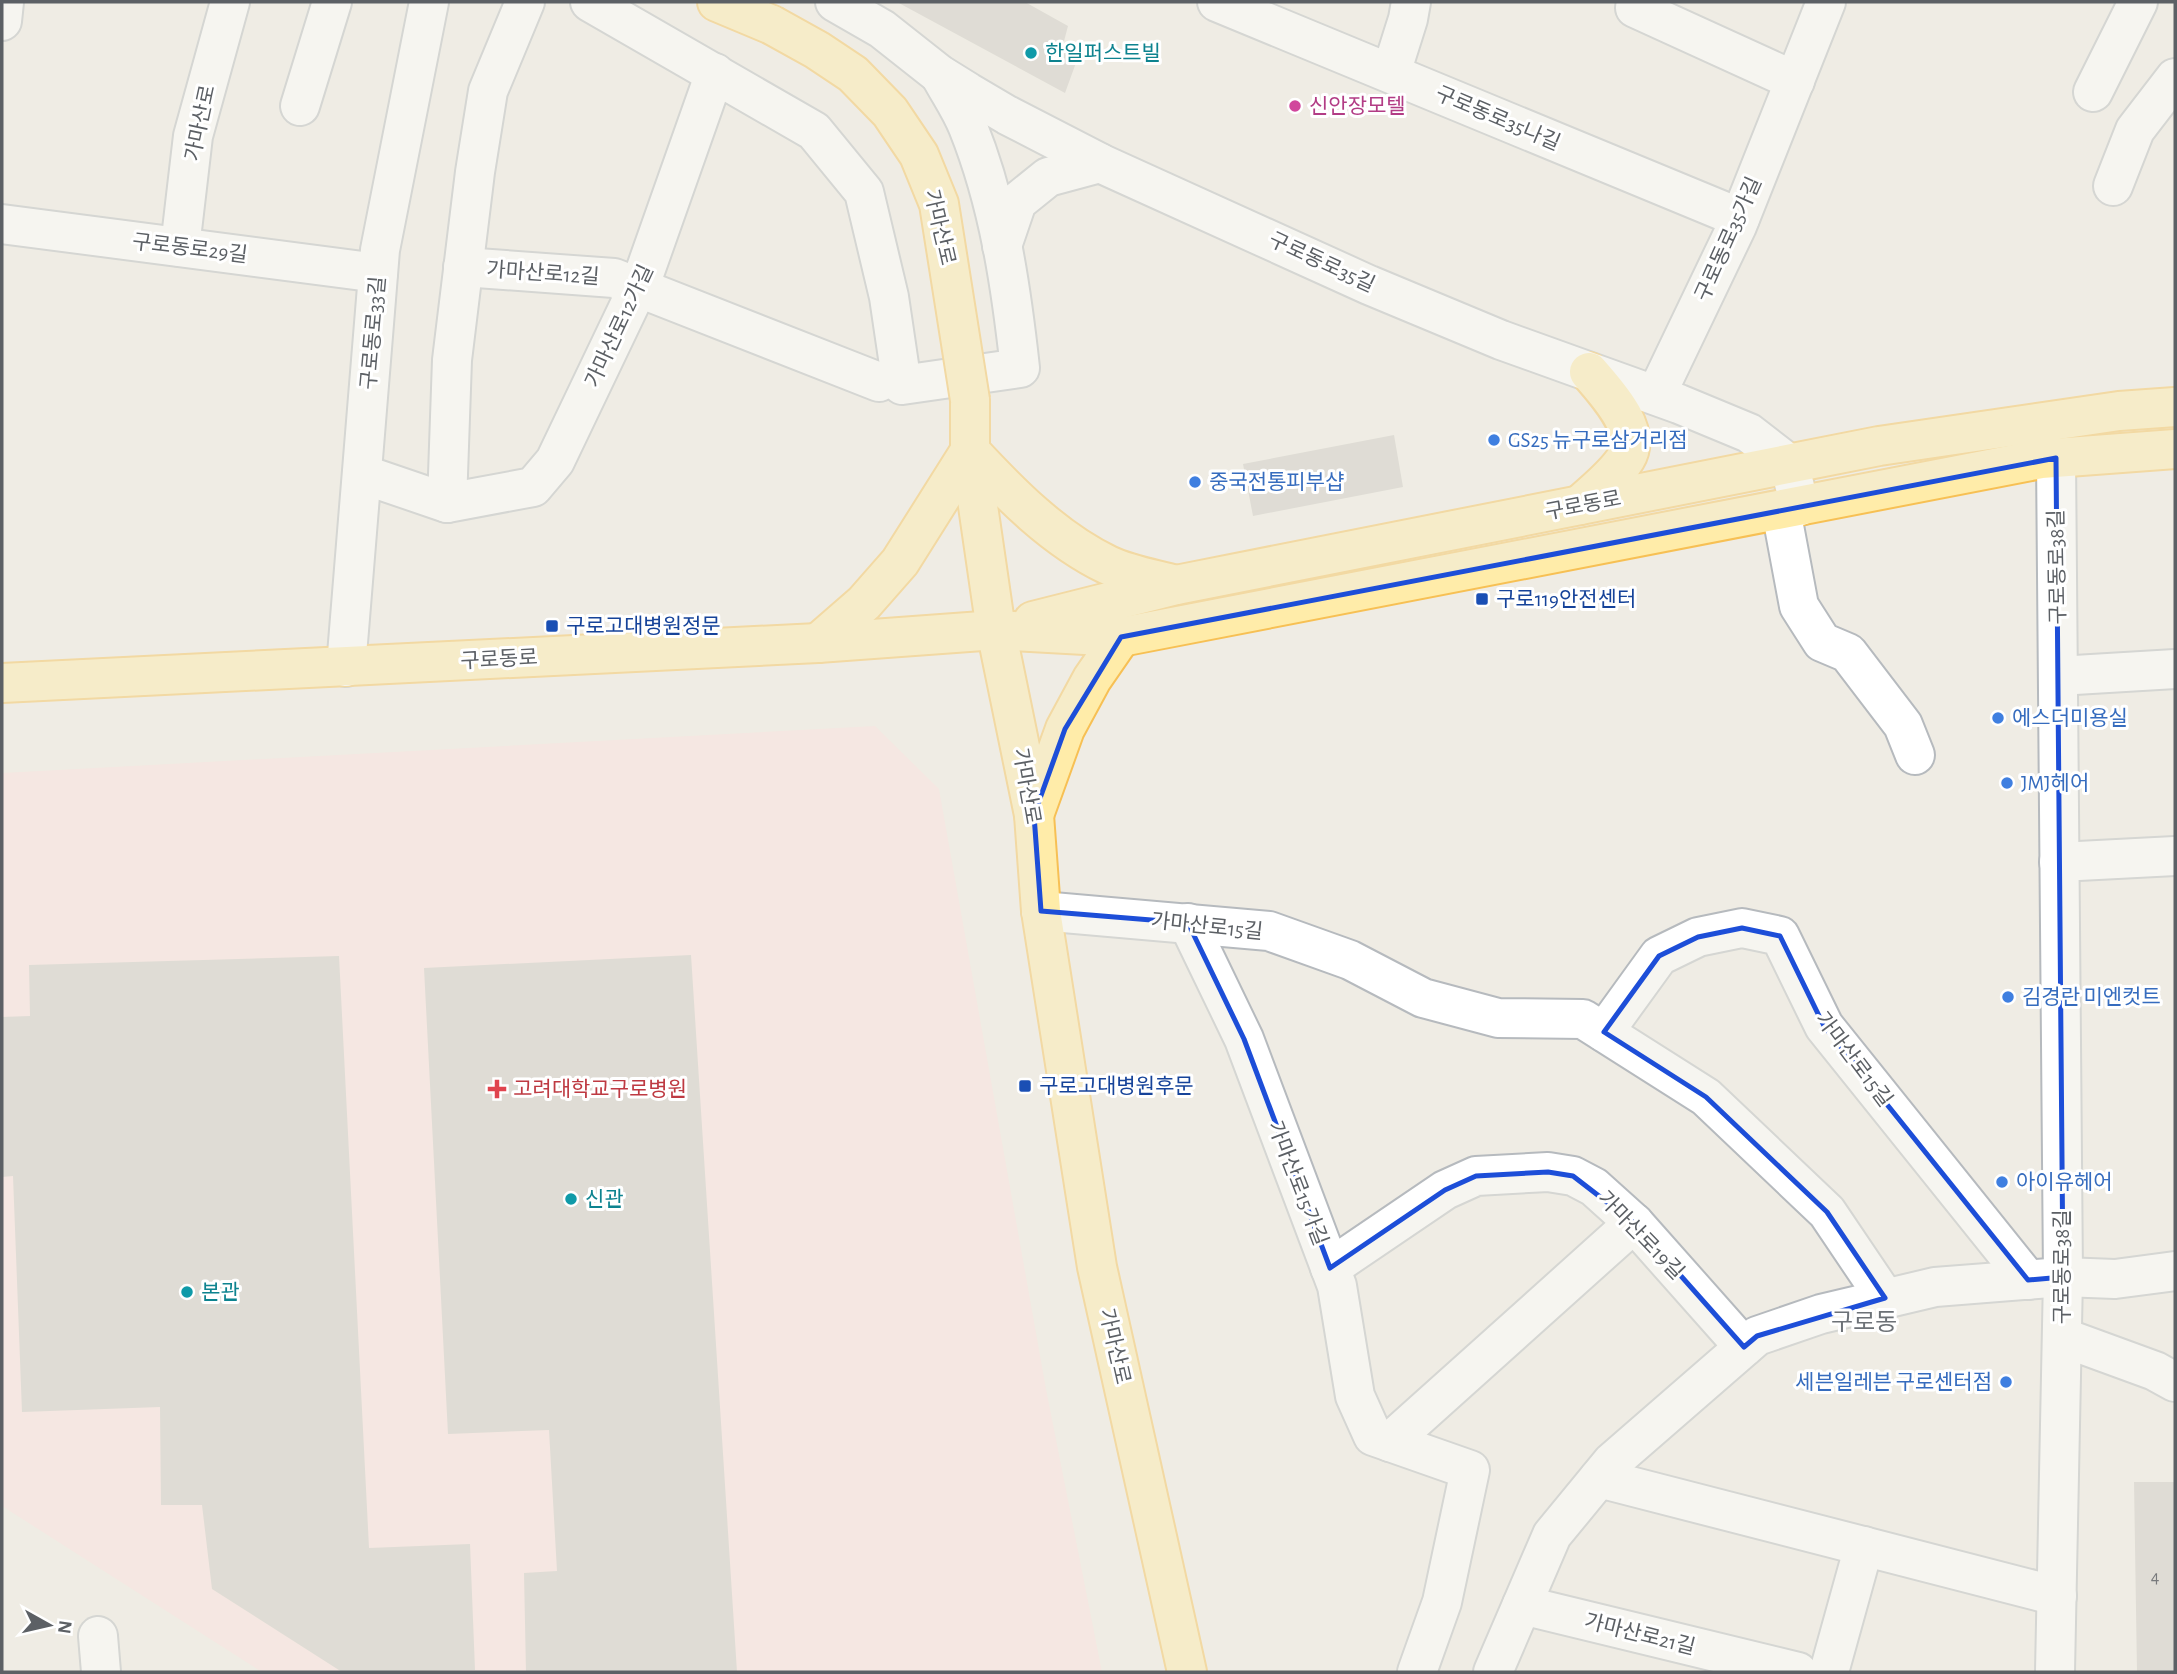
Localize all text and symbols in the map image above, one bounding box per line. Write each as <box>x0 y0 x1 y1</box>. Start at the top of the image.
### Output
place label: 한일퍼스트빌 <box>1045 42 1161 64</box>
marker: 한일퍼스트빌 <box>1023 45 1039 61</box>
street label: 구로동로35나길 <box>1432 82 1564 154</box>
street label: 가마산로 <box>181 83 219 163</box>
place label: 신안장모텔 <box>1309 95 1406 117</box>
marker: 신안장모텔 <box>1287 98 1303 114</box>
street label: 구로동로35가길 <box>1691 174 1765 304</box>
street label: 가마산로 <box>921 187 959 267</box>
street label: 구로동로35길 <box>1266 228 1378 296</box>
street label: 구로동로29길 <box>131 230 249 266</box>
street label: 가마산로12길 <box>486 258 600 288</box>
street label: 가마산로12가길 <box>581 261 657 391</box>
street label: 구로동로33길 <box>357 275 389 391</box>
place label: GS25 뉴구로삼거리점 <box>1508 429 1688 451</box>
marker: GS25 뉴구로삼거리점 <box>1486 432 1502 448</box>
place label: 중국전통피부샵 <box>1209 471 1344 493</box>
marker: 중국전통피부샵 <box>1187 474 1203 490</box>
street label: 구로동로 <box>1543 488 1623 523</box>
street label: 구로동로38길 <box>2045 509 2069 625</box>
place label: 구로119안전센터 <box>1496 588 1636 610</box>
marker: 구로119안전센터 <box>1474 591 1490 607</box>
place label: 구로고대병원정문 <box>566 615 721 637</box>
marker: 구로고대병원정문 <box>544 618 560 634</box>
street label: 구로동로 <box>460 647 538 672</box>
place label: 에스더미용실 <box>2012 707 2128 729</box>
marker: 에스더미용실 <box>1990 710 2006 726</box>
street label: 가마산로 <box>1009 746 1045 826</box>
place label: JMJ헤어 <box>2021 772 2089 794</box>
marker: JMJ헤어 <box>1999 775 2015 791</box>
street label: 가마산로15길 <box>1150 909 1264 943</box>
place label: 김경란 미엔컷트 <box>2022 986 2161 1008</box>
marker: 김경란 미엔컷트 <box>2000 989 2016 1005</box>
street label: 가마산로15길 <box>1811 1007 1897 1111</box>
place label: 구로고대병원후문 <box>1039 1075 1194 1097</box>
place label: 고려대학교구로병원 <box>513 1078 687 1100</box>
marker: 구로고대병원후문 <box>1017 1078 1033 1094</box>
marker: 고려대학교구로병원 <box>487 1079 507 1099</box>
street label: 가마산로15가길 <box>1264 1117 1332 1249</box>
place label: 아이유헤어 <box>2016 1171 2113 1193</box>
marker: 아이유헤어 <box>1994 1174 2010 1190</box>
street label: 가마산로19길 <box>1594 1186 1688 1284</box>
place label: 신관 <box>585 1188 624 1210</box>
marker: 신관 <box>563 1191 579 1207</box>
street label: 구로동로38길 <box>2051 1209 2073 1325</box>
place label: 본관 <box>201 1281 240 1303</box>
marker: 본관 <box>179 1284 195 1300</box>
street label: 가마산로 <box>1096 1306 1134 1386</box>
district label: 구로동 <box>1831 1311 1897 1335</box>
place label: 세븐일레븐 구로센터점 <box>1795 1371 1992 1393</box>
marker: 세븐일레븐 구로센터점 <box>1998 1374 2014 1390</box>
house number: 4 <box>2151 1569 2160 1587</box>
north arrow <box>14 1590 84 1660</box>
street label: 가마산로21길 <box>1582 1610 1698 1658</box>
text: N <box>54 1619 75 1635</box>

